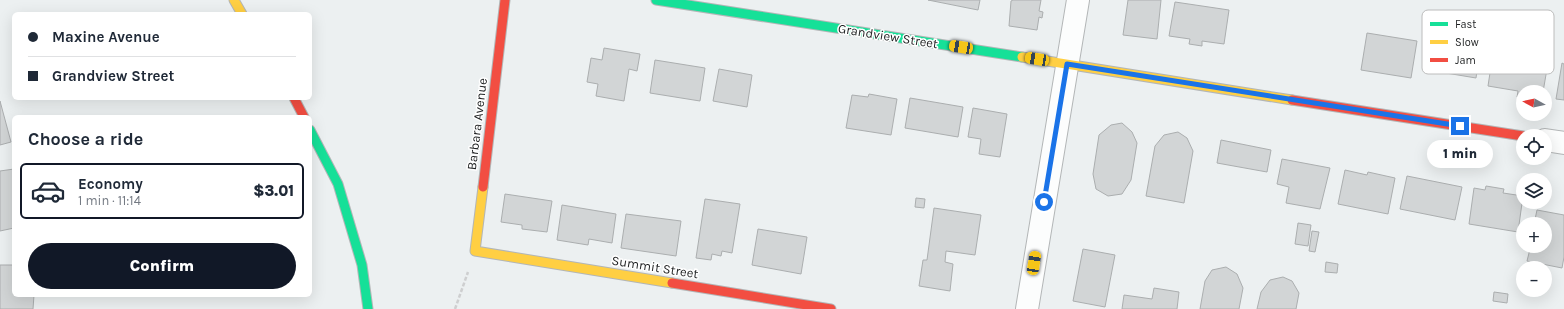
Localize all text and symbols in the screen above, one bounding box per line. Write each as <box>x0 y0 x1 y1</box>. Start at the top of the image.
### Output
legend <box>1422 10 1554 74</box>
text: Fast <box>1455 18 1476 31</box>
street label: Grandview Street <box>837 21 939 51</box>
text: Maxine Avenue <box>52 28 160 46</box>
text: Slow <box>1455 36 1479 49</box>
car <box>948 39 974 55</box>
car <box>1024 51 1050 67</box>
text: Jam <box>1455 54 1476 67</box>
text: Grandview Street <box>52 67 174 85</box>
street label: Barbara Avenue <box>464 77 490 171</box>
north arrow <box>1516 85 1552 121</box>
map controls <box>1516 85 1552 297</box>
route end <box>1451 117 1469 135</box>
text: Choose a ride <box>28 128 143 150</box>
button: locate <box>1516 129 1552 165</box>
callout: 1 min <box>1427 140 1493 168</box>
text: 1 min <box>1443 146 1477 161</box>
icon: car <box>30 173 66 209</box>
button: layers <box>1516 173 1552 209</box>
text: Economy <box>78 175 143 193</box>
text: $3.01 <box>253 182 294 200</box>
text: 1 min · 11:14 <box>78 193 141 208</box>
route start <box>1035 193 1053 211</box>
button: + <box>1516 217 1552 253</box>
button: Confirm <box>28 243 296 289</box>
car <box>1026 250 1042 276</box>
street label: Summit Street <box>611 253 700 281</box>
button: − <box>1516 261 1552 297</box>

